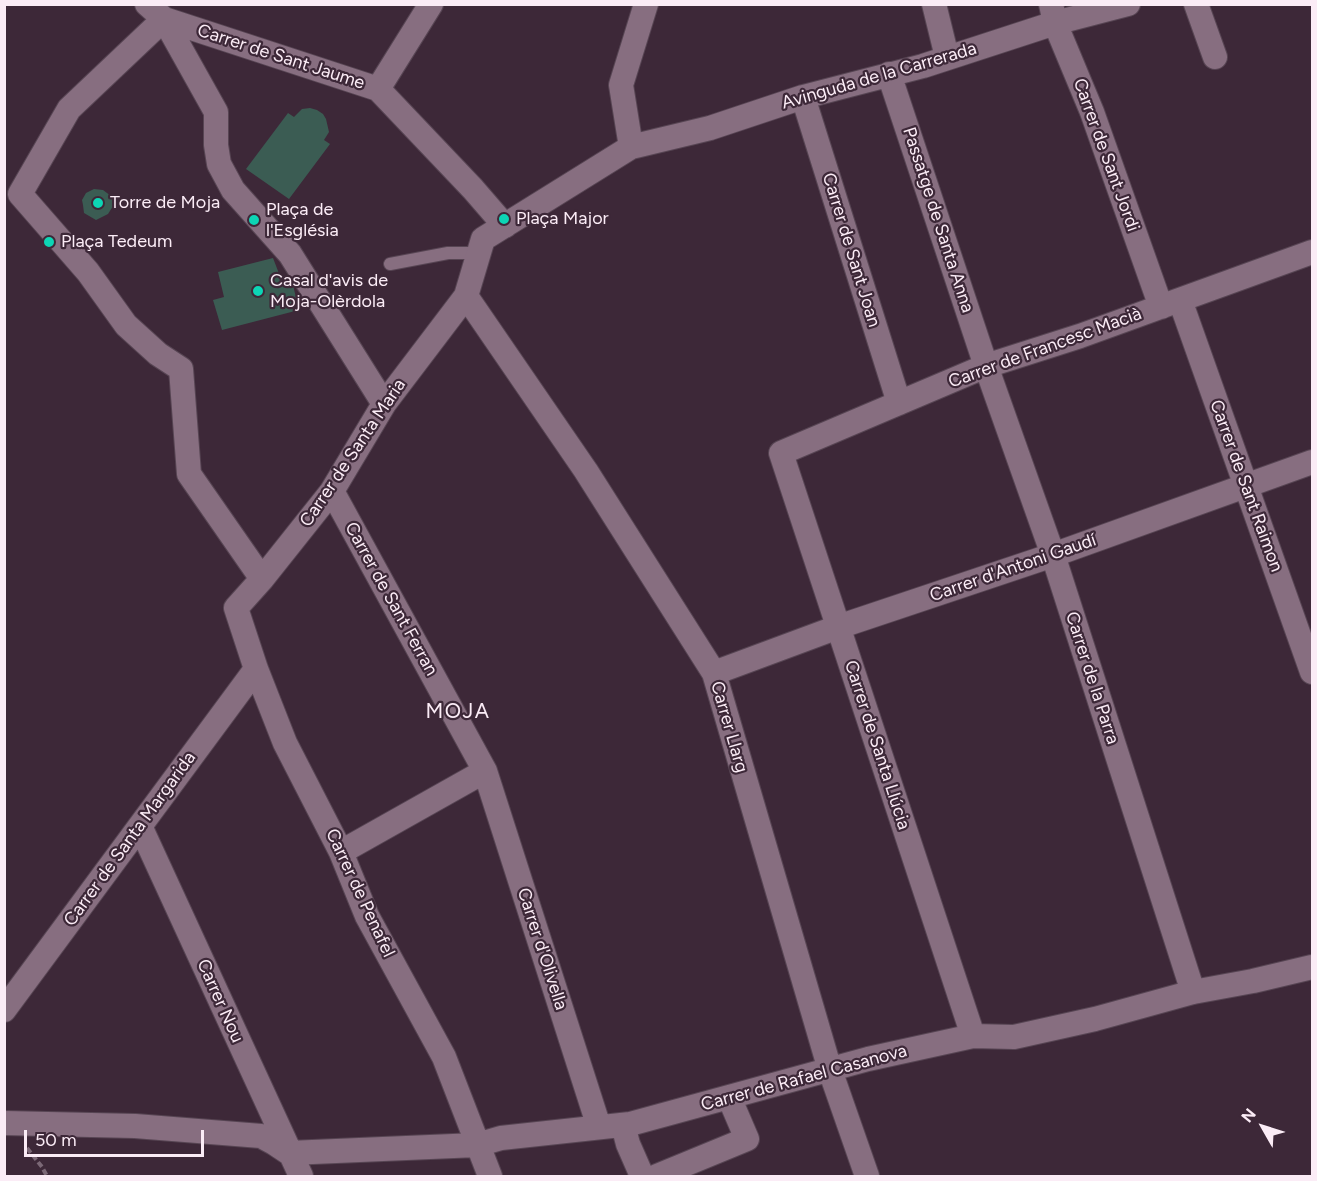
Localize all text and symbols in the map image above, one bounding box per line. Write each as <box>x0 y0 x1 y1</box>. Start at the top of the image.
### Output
street label: Carrer de Sant Jaume <box>195 20 367 94</box>
street label: Avinguda de la Carrerada <box>779 38 979 114</box>
street label: Carrer de Sant Jordi <box>1068 75 1144 235</box>
street label: Passatge de Santa Anna <box>898 124 978 316</box>
street label: Carrer de Sant Joan <box>817 170 885 330</box>
place label: Torre de Moja <box>110 192 220 214</box>
marker: Torre de Moja <box>91 196 105 210</box>
place label: Plaça de l'Església <box>266 199 339 242</box>
place label: Plaça Major <box>516 208 609 230</box>
marker: Plaça Major <box>497 212 511 226</box>
marker: Plaça de l'Església <box>247 213 261 227</box>
place label: Plaça Tedeum <box>61 231 172 253</box>
marker: Plaça Tedeum <box>42 235 56 249</box>
place label: Casal d'avis de Moja-Olèrdola <box>270 270 388 312</box>
marker: Casal d'avis de Moja-Olèrdola <box>251 284 265 298</box>
street label: Carrer de Francesc Macià <box>945 303 1145 393</box>
street label: Carrer de Santa Maria <box>295 375 411 531</box>
street label: Carrer de Sant Raimon <box>1205 397 1287 575</box>
street label: Carrer de Sant Ferran <box>340 519 442 679</box>
street label: Carrer d'Antoni Gaudí <box>927 529 1099 607</box>
street label: Carrer de la Parra <box>1060 609 1124 747</box>
street label: Carrer de Santa Llúcia <box>839 658 915 832</box>
street label: Carrer Llarg <box>706 679 752 775</box>
district label: MOJA <box>425 699 491 725</box>
street label: Carrer de Santa Margarida <box>59 748 201 930</box>
street label: Carrer de Penafel <box>321 825 399 961</box>
street label: Carrer d'Olivella <box>512 885 572 1013</box>
street label: Carrer Nou <box>192 956 248 1046</box>
street label: Carrer de Rafael Casanova <box>699 1040 909 1116</box>
north arrow <box>1233 1097 1293 1157</box>
text: N <box>1237 1105 1260 1126</box>
scale bar <box>27 1118 207 1156</box>
text: 50 m <box>35 1129 77 1151</box>

